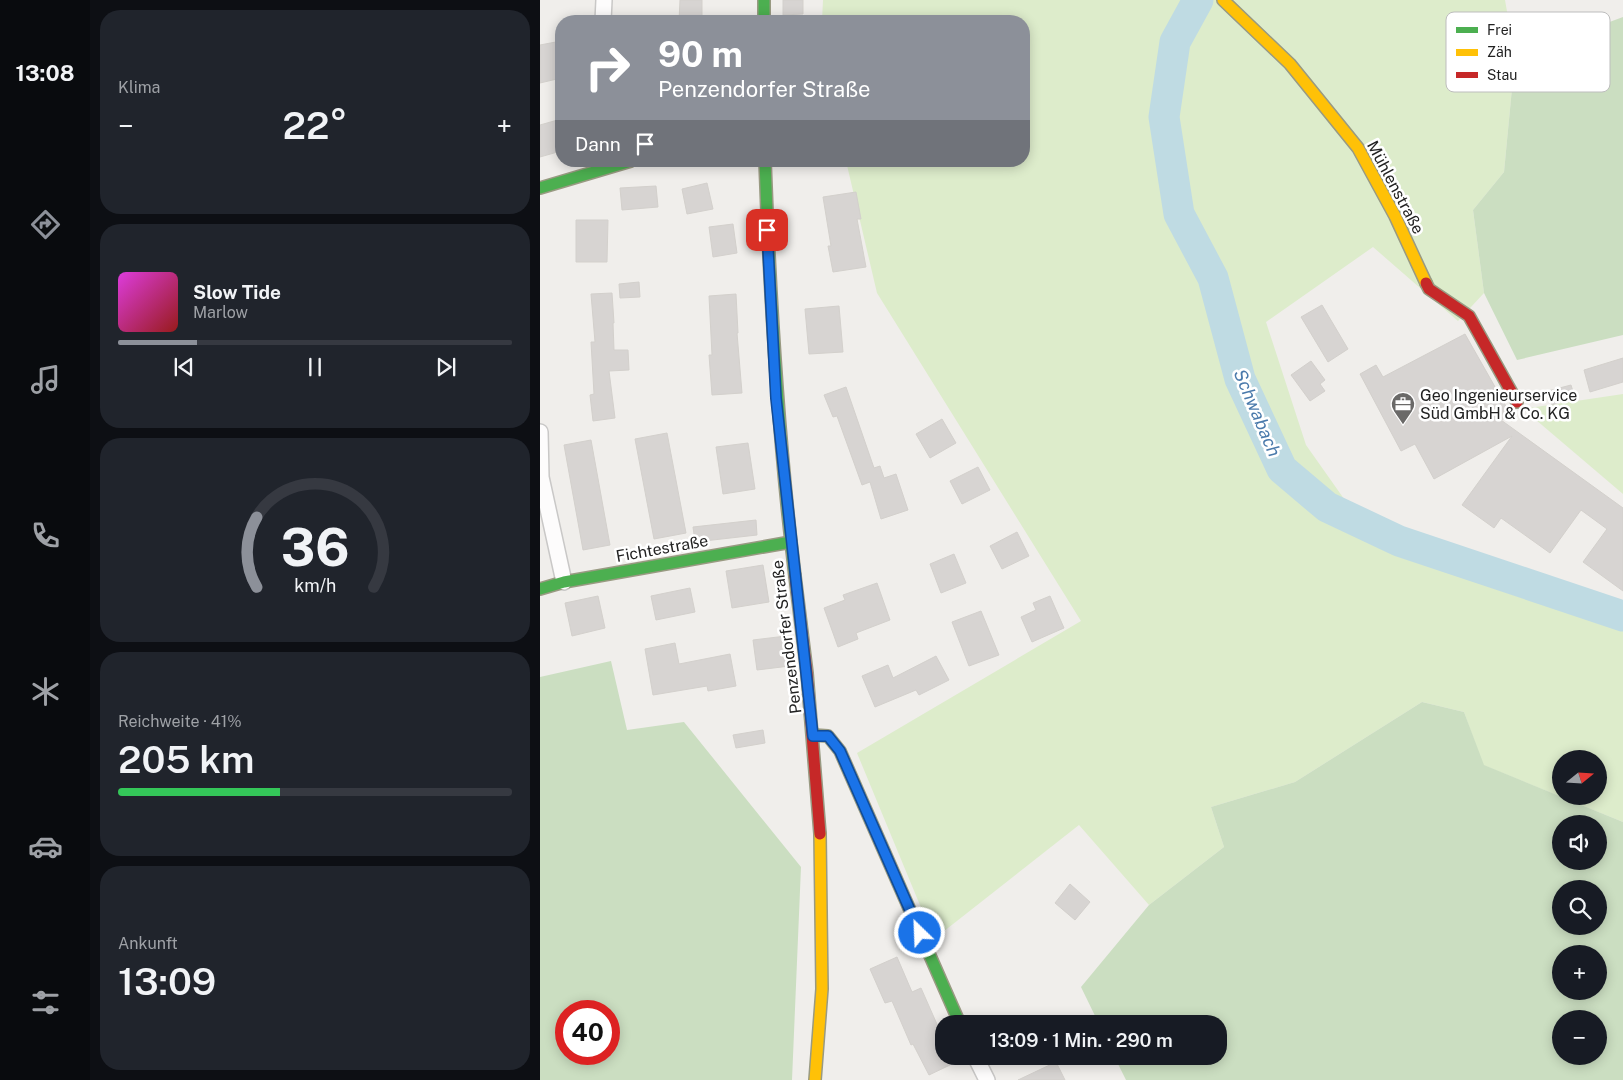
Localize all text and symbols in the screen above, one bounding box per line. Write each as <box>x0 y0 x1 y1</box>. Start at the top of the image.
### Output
legend <box>1446 12 1610 92</box>
text: Frei <box>1487 22 1512 38</box>
text: 90 m <box>658 34 743 75</box>
icon: right <box>575 35 640 100</box>
text: Zäh <box>1487 44 1512 60</box>
text: 13:08 <box>16 60 74 86</box>
text: Stau <box>1487 67 1517 83</box>
text: Penzendorfer Straße <box>658 76 871 102</box>
text: Klima <box>118 78 160 97</box>
text: 22° <box>283 103 347 148</box>
text: − <box>118 109 134 142</box>
text: + <box>496 109 512 142</box>
icon: arrive <box>631 130 659 158</box>
text: Dann <box>575 133 621 155</box>
street label: Mühlenstraße <box>1363 137 1428 237</box>
icon: directions <box>28 207 63 242</box>
pin <box>746 209 788 251</box>
icon: arrive <box>753 216 781 244</box>
text: Slow Tide <box>193 281 281 303</box>
text: Marlow <box>193 303 248 322</box>
icon: previous <box>170 353 198 381</box>
icon: pause <box>301 353 329 381</box>
icon: next <box>432 353 460 381</box>
icon: music <box>28 362 63 397</box>
water label: Schwabach <box>1230 366 1285 460</box>
place label: Geo Ingenieurservice Süd GmbH & Co. KG <box>1420 386 1577 423</box>
office icon: Geo Ingenieurservice Süd GmbH & Co. KG <box>1390 391 1416 425</box>
text: 36 <box>281 517 349 578</box>
icon: phone <box>28 518 63 553</box>
street label: Fichtestraße <box>614 531 710 566</box>
street label: Penzendorfer Straße <box>768 559 805 715</box>
text: km/h <box>294 575 336 596</box>
icon: climate <box>28 674 63 709</box>
text: Reichweite · 41% <box>118 712 242 731</box>
text: 205 km <box>118 737 255 782</box>
north arrow <box>1552 750 1608 805</box>
map controls <box>1552 750 1607 1065</box>
button: sound <box>1552 815 1607 870</box>
icon: car <box>28 829 63 864</box>
button: search <box>1552 880 1607 935</box>
position arrow <box>893 906 945 958</box>
text: Ankunft <box>118 934 178 953</box>
button: + <box>1552 945 1607 1000</box>
text: 13:09 <box>118 959 216 1004</box>
icon: filters <box>28 985 63 1020</box>
speed limit sign: 40 <box>555 1000 620 1065</box>
button: − <box>1552 1010 1607 1065</box>
text: 13:09 · 1 Min. · 290 m <box>989 1029 1173 1051</box>

